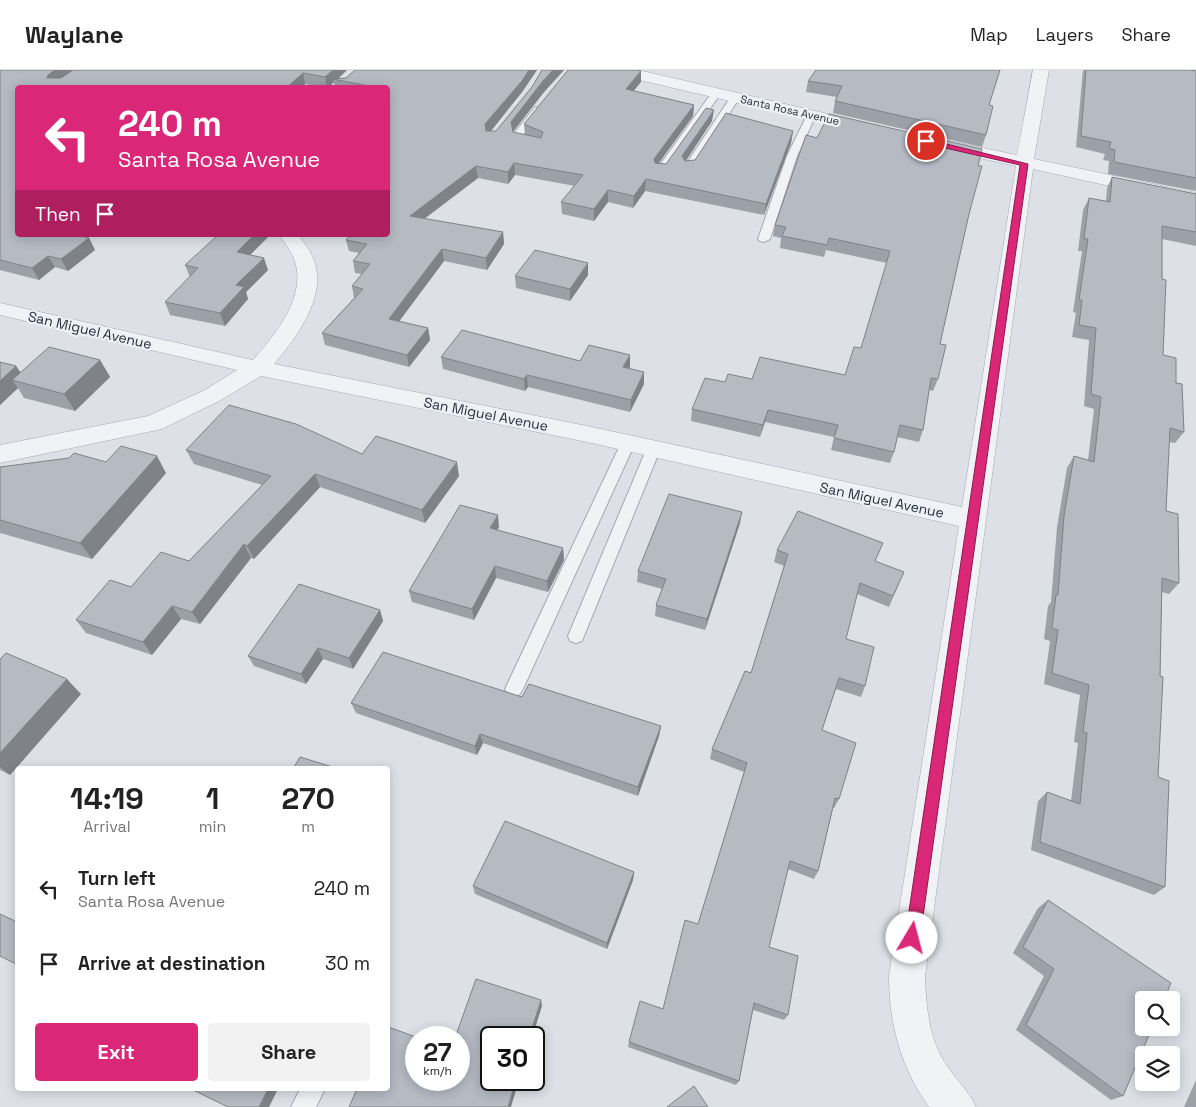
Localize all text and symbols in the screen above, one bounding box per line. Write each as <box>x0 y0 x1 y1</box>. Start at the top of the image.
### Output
text: Waylane <box>25 19 124 50</box>
text: Map <box>970 23 1008 46</box>
text: Layers <box>1036 23 1093 46</box>
text: Share <box>1121 23 1171 46</box>
street label: Santa Rosa Avenue <box>739 92 841 128</box>
text: 240 m <box>118 102 222 146</box>
icon: left <box>35 105 100 170</box>
pin <box>905 120 947 162</box>
icon: arrive <box>912 127 940 155</box>
text: Santa Rosa Avenue <box>118 145 320 173</box>
icon: arrive <box>91 200 119 228</box>
text: Then <box>35 202 81 227</box>
street label: San Miguel Avenue <box>26 307 154 353</box>
street label: San Miguel Avenue <box>422 393 550 435</box>
street label: San Miguel Avenue <box>818 478 946 522</box>
text: 14:19 <box>70 779 144 818</box>
text: 1 <box>206 779 219 818</box>
text: 270 <box>281 779 335 818</box>
text: Arrival <box>83 816 131 837</box>
text: min <box>199 816 226 837</box>
text: m <box>301 816 315 837</box>
text: Turn left <box>78 866 156 891</box>
icon: left <box>35 875 63 903</box>
text: 240 m <box>314 876 370 901</box>
text: Santa Rosa Avenue <box>78 891 225 912</box>
position arrow <box>885 911 937 963</box>
icon: arrive <box>35 950 63 978</box>
text: Arrive at destination <box>78 951 266 976</box>
text: 30 m <box>325 951 370 976</box>
map controls <box>1135 991 1180 1091</box>
button: search <box>1135 991 1180 1036</box>
button: Exit <box>35 1023 198 1081</box>
button: Share <box>208 1023 370 1081</box>
speed limit sign: 30 <box>480 1026 545 1091</box>
text: 27 <box>423 1036 452 1068</box>
button: layers <box>1135 1046 1180 1091</box>
text: km/h <box>423 1063 452 1079</box>

